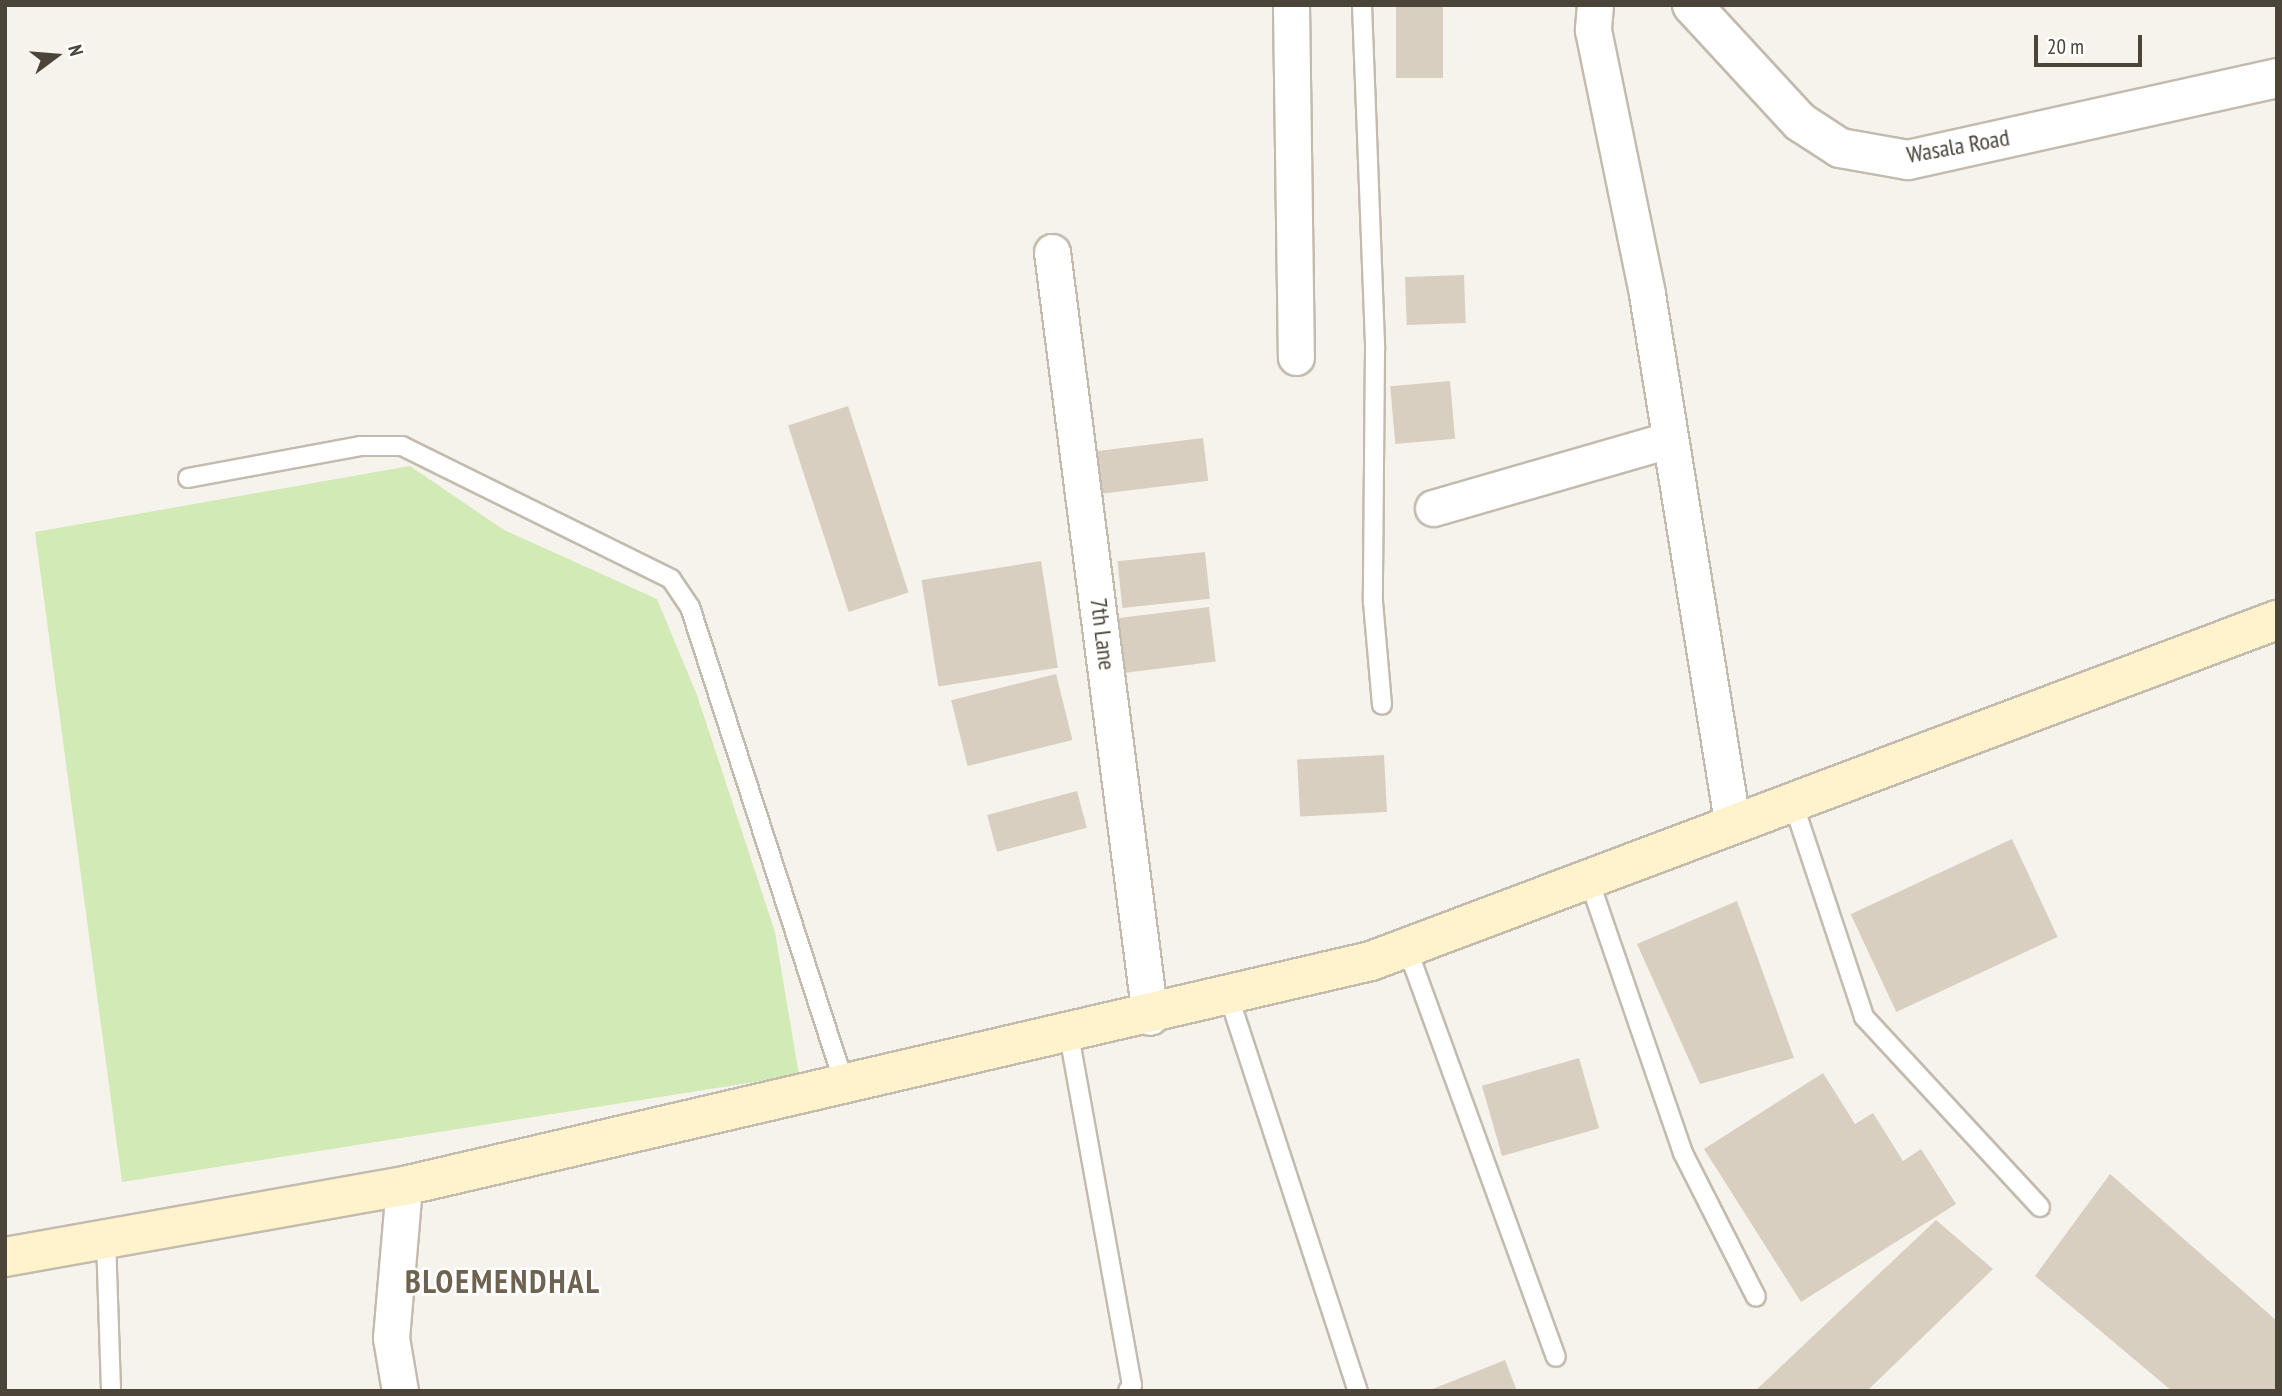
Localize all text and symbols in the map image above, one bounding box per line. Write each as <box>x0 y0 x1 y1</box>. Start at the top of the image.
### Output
north arrow <box>21 21 91 91</box>
scale bar <box>2037 21 2146 65</box>
text: 20 m <box>2047 33 2084 60</box>
text: N <box>63 42 89 58</box>
street label: Wasala Road <box>1904 123 2012 169</box>
street label: 7th Lane <box>1084 596 1122 672</box>
district label: BLOEMENDHAL <box>406 1262 600 1300</box>

